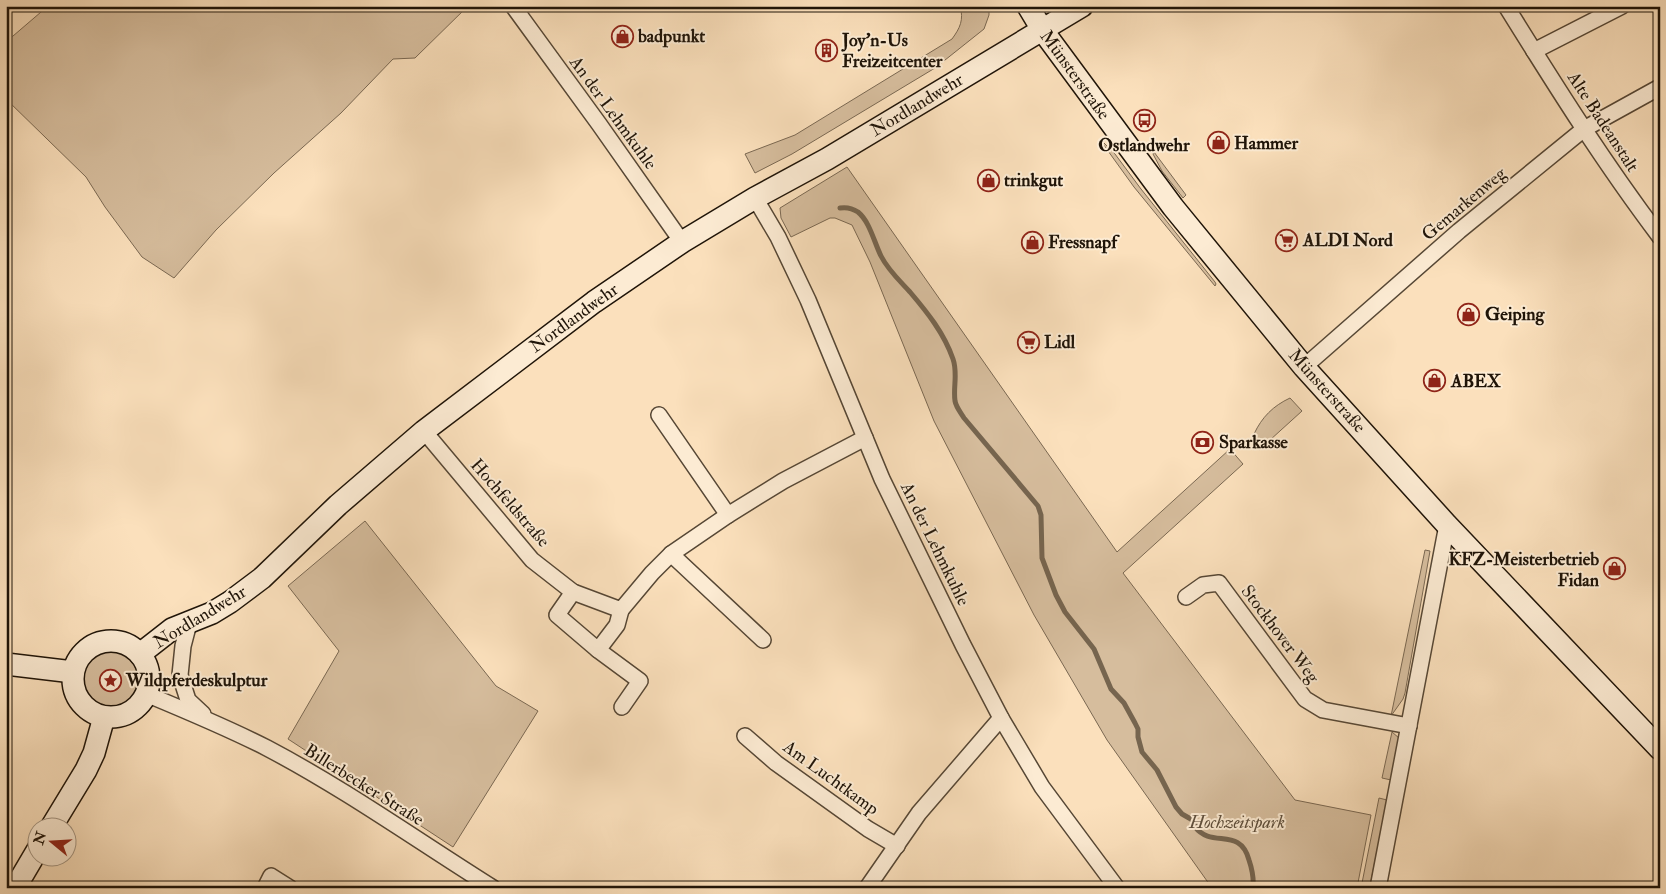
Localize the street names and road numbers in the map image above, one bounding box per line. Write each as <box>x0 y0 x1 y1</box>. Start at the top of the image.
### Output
street label: Münsterstraße <box>1035 26 1116 125</box>
street label: An der Lehmkuhle <box>564 51 662 175</box>
street label: Alte Badeanstalt <box>1561 67 1644 177</box>
street label: Nordlandwehr <box>866 68 968 142</box>
street label: Gemarkenweg <box>1417 161 1512 246</box>
street label: Nordlandwehr <box>525 278 623 358</box>
street label: Münsterstraße <box>1283 344 1371 438</box>
street label: Hochfeldstraße <box>465 454 555 552</box>
street label: An der Lehmkuhle <box>895 478 975 610</box>
street label: Nordlandwehr <box>149 580 251 654</box>
street label: Stockhover Weg <box>1236 580 1325 689</box>
street label: Am Luchtkamp <box>778 735 883 820</box>
street label: Billerbecker Straße <box>300 739 429 831</box>

